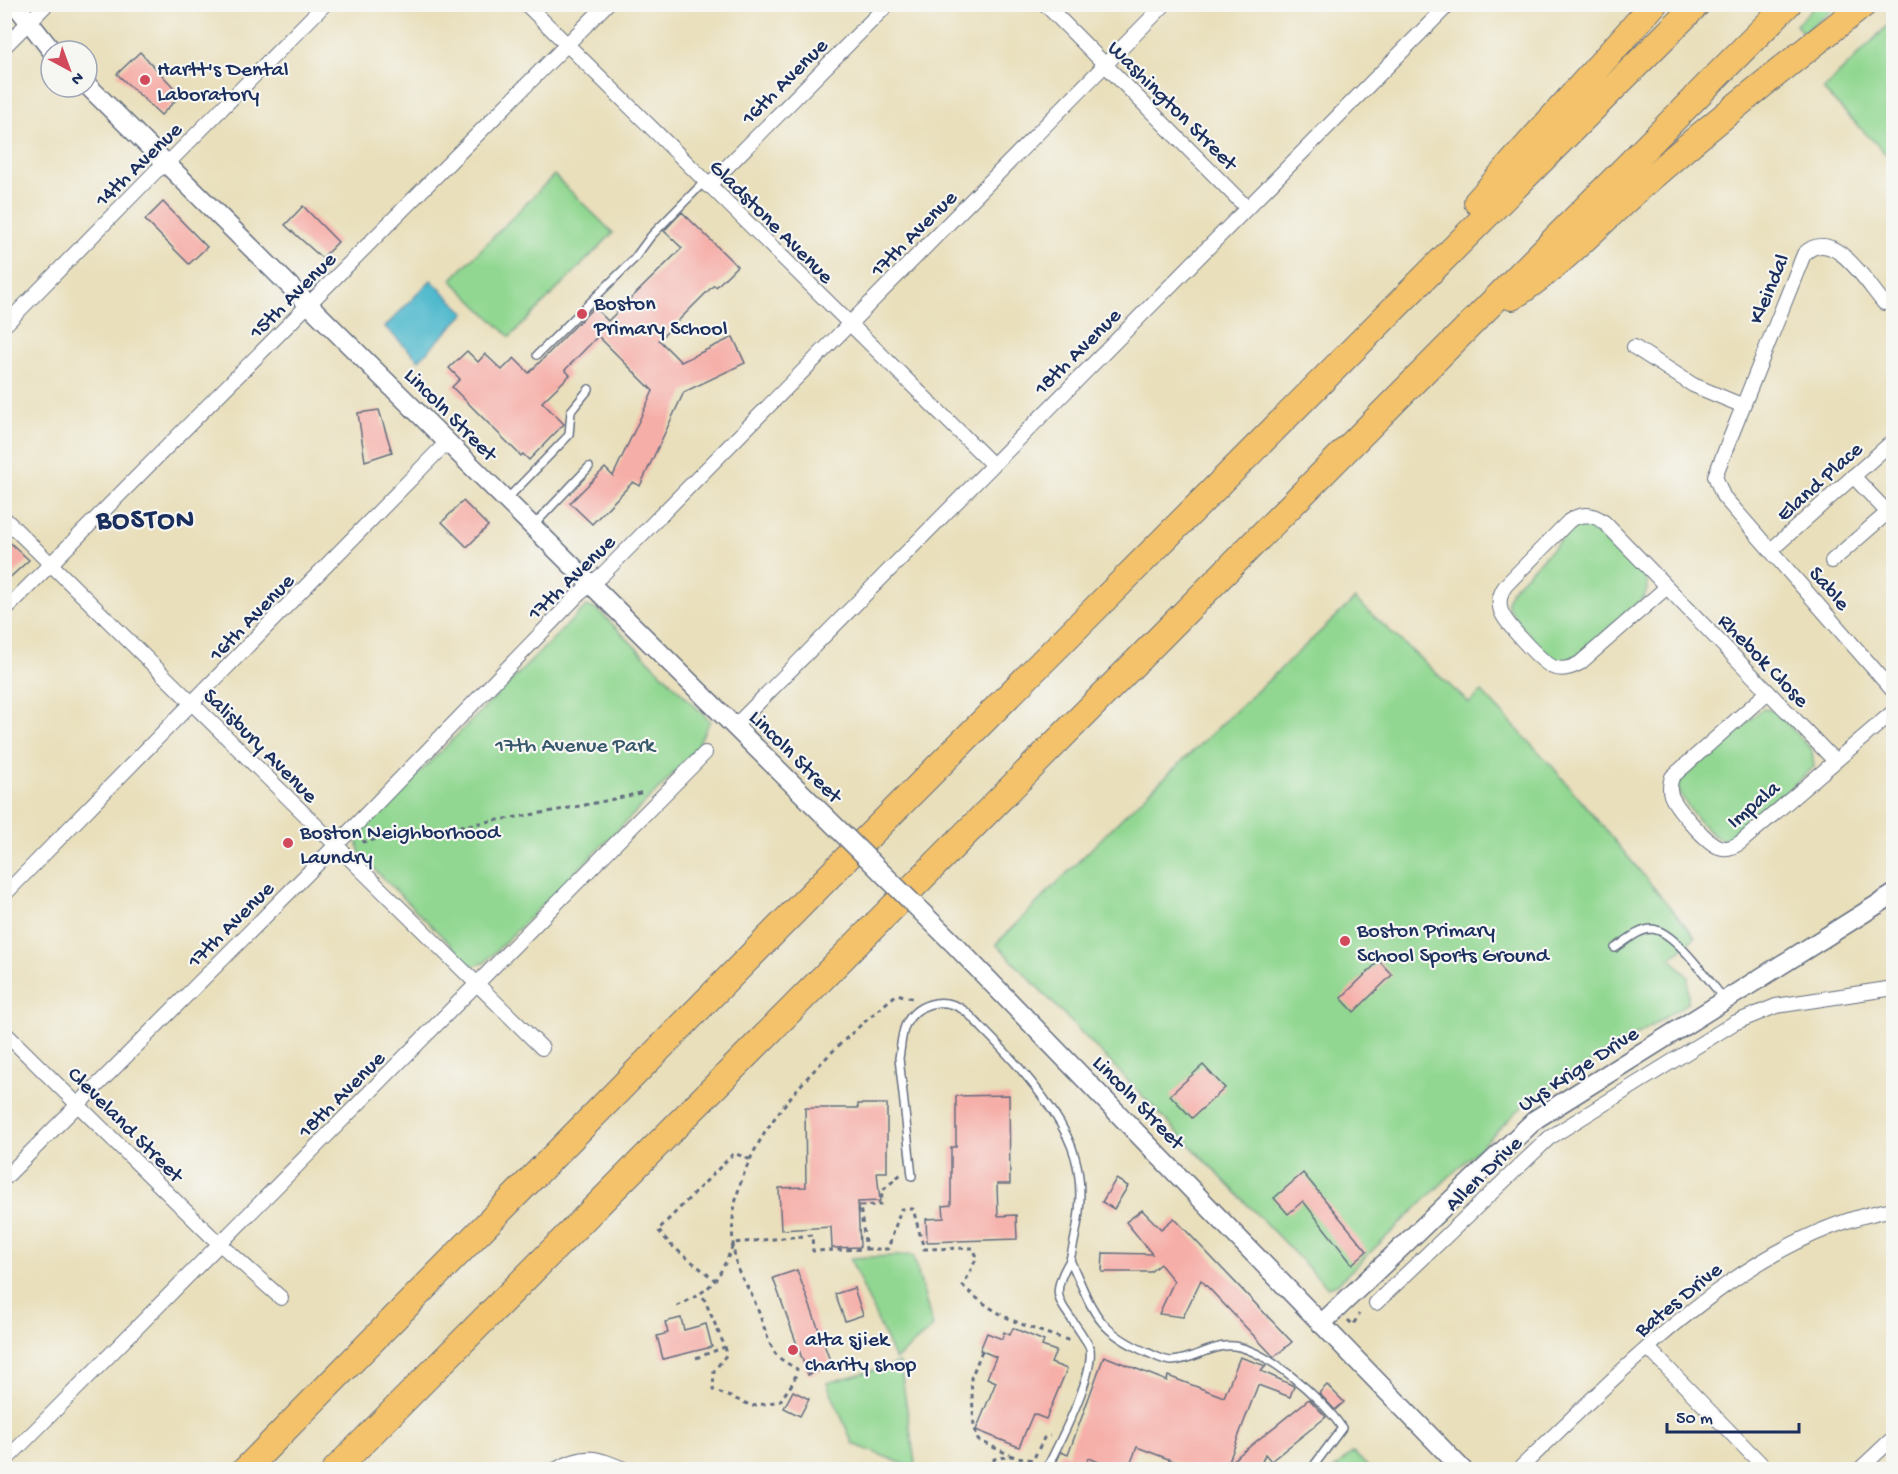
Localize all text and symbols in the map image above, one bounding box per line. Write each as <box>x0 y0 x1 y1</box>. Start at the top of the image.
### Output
street label: 16th Avenue <box>736 34 835 132</box>
street label: Washington Street <box>1101 36 1243 179</box>
north arrow <box>39 39 99 99</box>
place label: Hartt's Dental Laboratory <box>157 58 289 109</box>
text: N <box>66 67 87 89</box>
marker: Hartt's Dental Laboratory <box>138 73 152 87</box>
street label: 14th Avenue <box>90 117 189 215</box>
street label: Gladstone Avenue <box>702 155 838 291</box>
street label: 17th Avenue <box>865 185 964 285</box>
street label: 15th Avenue <box>244 247 343 347</box>
street label: Kleindal <box>1744 251 1797 328</box>
place label: Boston Primary School <box>593 292 728 343</box>
street label: 18th Avenue <box>1029 303 1128 403</box>
marker: Boston Primary School <box>575 307 589 321</box>
street label: Lincoln Street <box>397 364 503 469</box>
street label: Eland Place <box>1772 437 1870 529</box>
district label: BOSTON <box>95 505 196 538</box>
street label: 17th Avenue <box>523 530 623 628</box>
street label: Sable <box>1802 562 1855 618</box>
street label: 16th Avenue <box>204 569 302 669</box>
street label: Rhebok Close <box>1711 609 1814 715</box>
street label: Salisbury Avenue <box>196 684 323 810</box>
street label: Lincoln Street <box>742 706 848 811</box>
park label: 17th Avenue Park <box>494 734 657 760</box>
street label: Impala <box>1723 776 1787 836</box>
place label: Boston Neighborhood Laundry <box>299 821 502 872</box>
marker: Boston Neighborhood Laundry <box>281 836 295 850</box>
street label: 17th Avenue <box>182 876 281 976</box>
place label: Boston Primary School Sports Ground <box>1356 919 1551 970</box>
marker: Boston Primary School Sports Ground <box>1338 934 1352 948</box>
street label: Uys Krige Drive <box>1514 1021 1645 1119</box>
street label: 18th Avenue <box>293 1046 392 1146</box>
street label: Lincoln Street <box>1086 1051 1190 1158</box>
street label: Cleveland Street <box>61 1062 189 1191</box>
street label: Allen Drive <box>1441 1131 1529 1218</box>
street label: Bates Drive <box>1630 1258 1729 1345</box>
place label: alta sjiek charity shop <box>805 1328 916 1379</box>
marker: alta sjiek charity shop <box>786 1343 800 1357</box>
scale bar <box>1667 1396 1799 1434</box>
text: 50 m <box>1676 1409 1713 1430</box>

